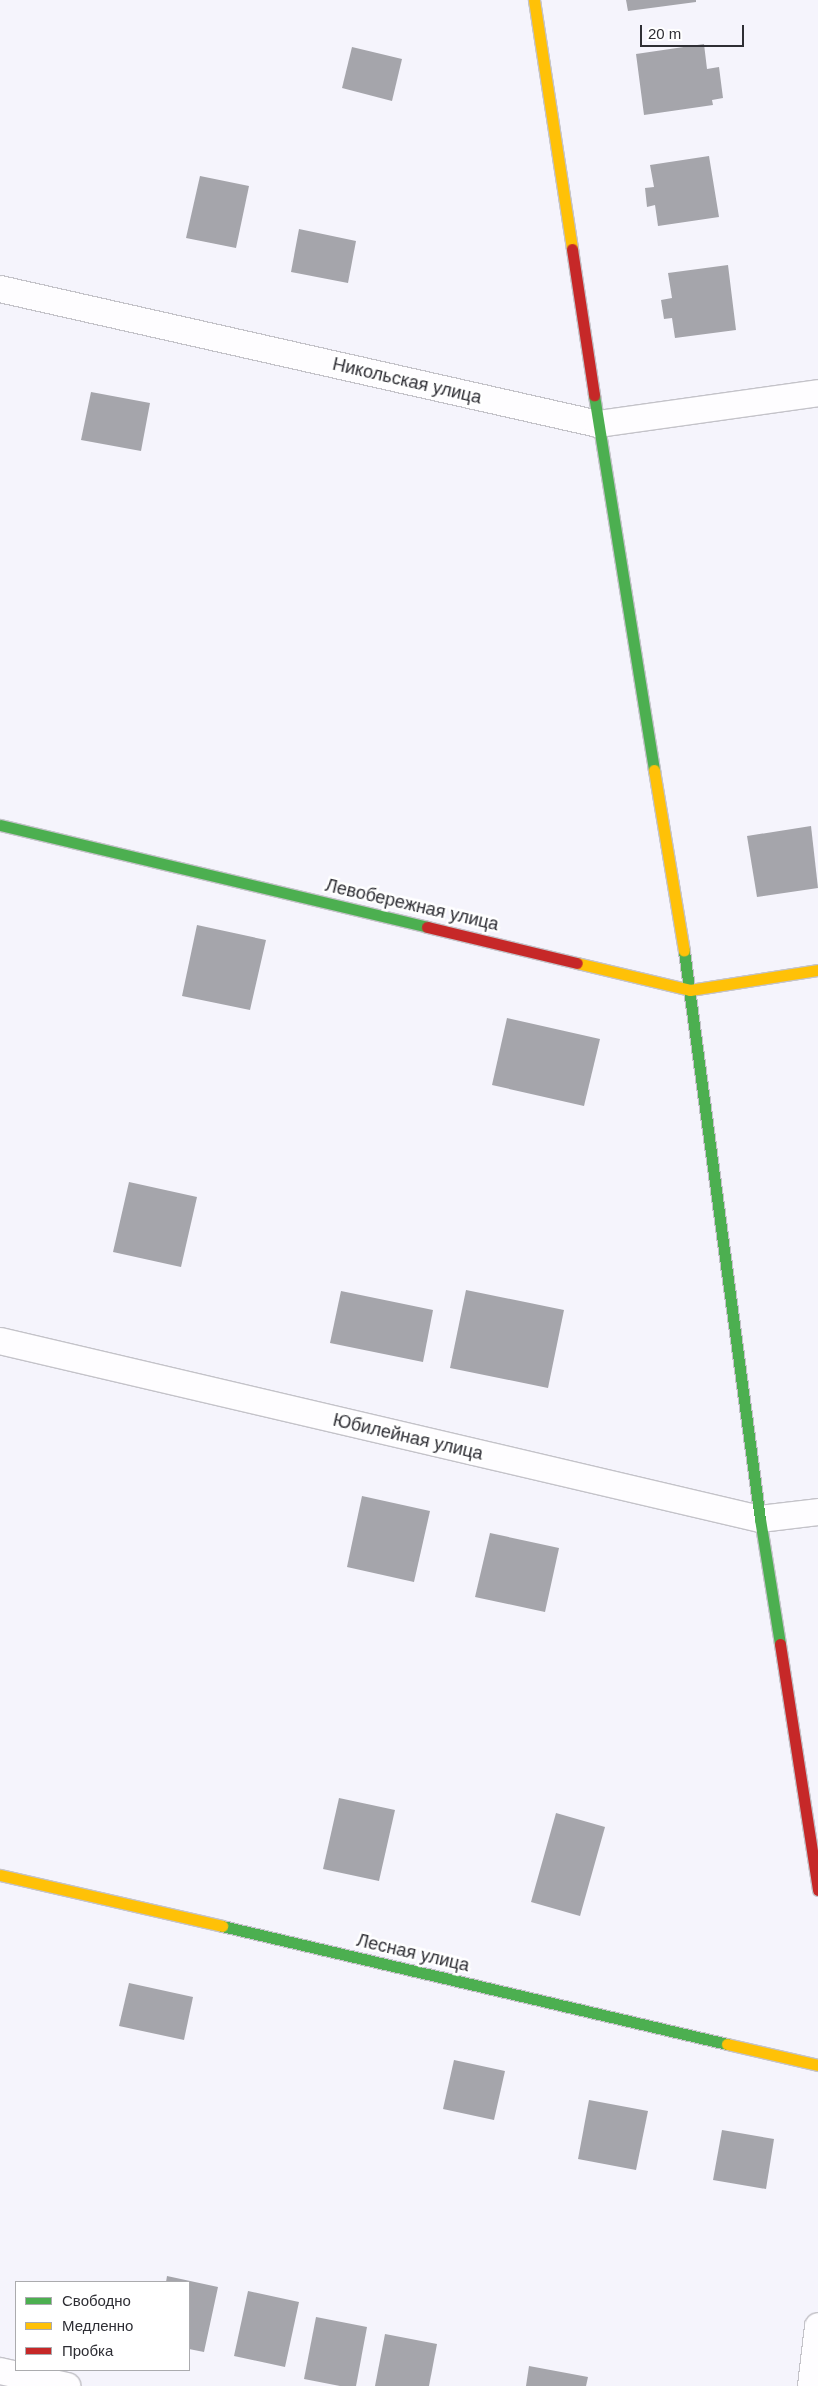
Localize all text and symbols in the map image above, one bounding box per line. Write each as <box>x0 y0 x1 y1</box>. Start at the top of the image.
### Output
scale bar <box>643 15 747 47</box>
text: 20 m <box>648 25 681 42</box>
street label: Никольская улица <box>330 353 484 409</box>
street label: Левобережная улица <box>323 875 501 935</box>
street label: Юбилейная улица <box>331 1409 485 1465</box>
street label: Лесная улица <box>355 1930 471 1976</box>
legend <box>15 2281 190 2371</box>
text: Свободно <box>62 2292 131 2309</box>
text: Медленно <box>62 2317 133 2334</box>
text: Пробка <box>62 2342 113 2359</box>

